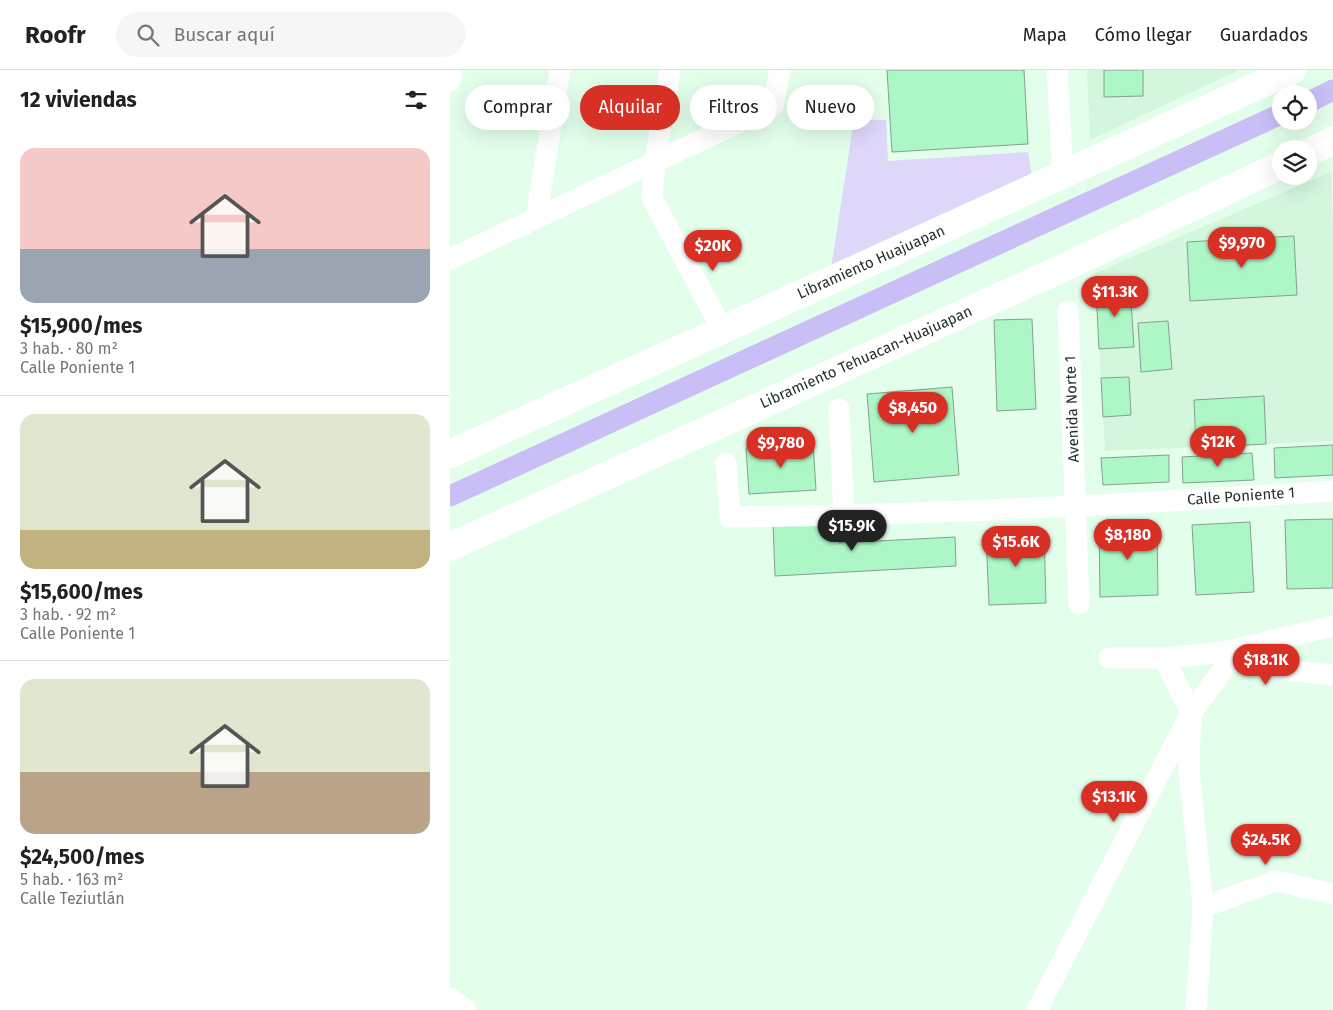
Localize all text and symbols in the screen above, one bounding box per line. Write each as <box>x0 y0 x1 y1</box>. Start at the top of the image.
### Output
search box <box>116 12 466 57</box>
text: Roofr <box>25 21 86 49</box>
icon: search <box>134 21 162 49</box>
text: Buscar aquí <box>174 23 275 46</box>
text: Mapa <box>1023 24 1067 46</box>
text: Cómo llegar <box>1095 24 1192 46</box>
text: Guardados <box>1220 24 1308 46</box>
chip: Comprar <box>465 85 570 130</box>
chip: Alquilar <box>580 85 680 130</box>
chip: Filtros <box>690 85 777 130</box>
chip: Nuevo <box>787 85 874 130</box>
map controls <box>1272 85 1317 185</box>
button: locate <box>1272 85 1317 130</box>
icon: filters <box>402 86 430 114</box>
text: 12 viviendas <box>20 87 137 113</box>
button: layers <box>1272 140 1317 185</box>
icon: home <box>180 181 270 271</box>
street label: Libramiento Huajuapan <box>794 221 948 303</box>
pin: $9,970 <box>1201 226 1283 269</box>
pin: $20K <box>683 230 743 272</box>
text: $9,970 <box>1219 233 1265 252</box>
text: $20K <box>695 236 731 255</box>
pin: $11.3K <box>1074 276 1156 318</box>
text: $11.3K <box>1092 282 1138 301</box>
street label: Libramiento Tehuacan-Huajuapan <box>757 302 975 412</box>
text: $15,900/mes <box>20 313 142 339</box>
text: 3 hab. · 80 m² <box>20 339 118 358</box>
street label: Avenida Norte 1 <box>1061 355 1083 463</box>
text: Calle Poniente 1 <box>20 358 135 377</box>
pin: $8,450 <box>872 392 954 434</box>
text: $8,450 <box>889 398 937 417</box>
pin: $9,780 <box>740 426 822 469</box>
pin: $12K <box>1188 426 1248 468</box>
text: $12K <box>1201 432 1235 451</box>
text: $9,780 <box>757 433 805 452</box>
icon: home <box>180 446 270 536</box>
street label: Calle Poniente 1 <box>1187 483 1295 509</box>
pin: $15.9K <box>811 510 893 552</box>
text: $15.9K <box>829 516 875 535</box>
pin: $8,180 <box>1087 518 1169 561</box>
text: $8,180 <box>1105 525 1151 544</box>
pin: $15.6K <box>975 526 1057 568</box>
text: $15.6K <box>992 532 1040 551</box>
text: $15,600/mes <box>20 579 143 605</box>
text: 3 hab. · 92 m² <box>20 605 116 624</box>
text: Calle Poniente 1 <box>20 624 135 643</box>
pin: $18.1K <box>1225 644 1307 686</box>
text: $18.1K <box>1244 650 1288 669</box>
icon: home <box>180 711 270 801</box>
pin: $13.1K <box>1073 780 1155 823</box>
text: $13.1K <box>1092 787 1136 806</box>
pin: $24.5K <box>1225 824 1307 866</box>
text: $24.5K <box>1242 830 1290 849</box>
text: $24,500/mes <box>20 844 144 870</box>
text: 5 hab. · 163 m² <box>20 870 123 889</box>
text: Calle Teziutlán <box>20 889 125 908</box>

